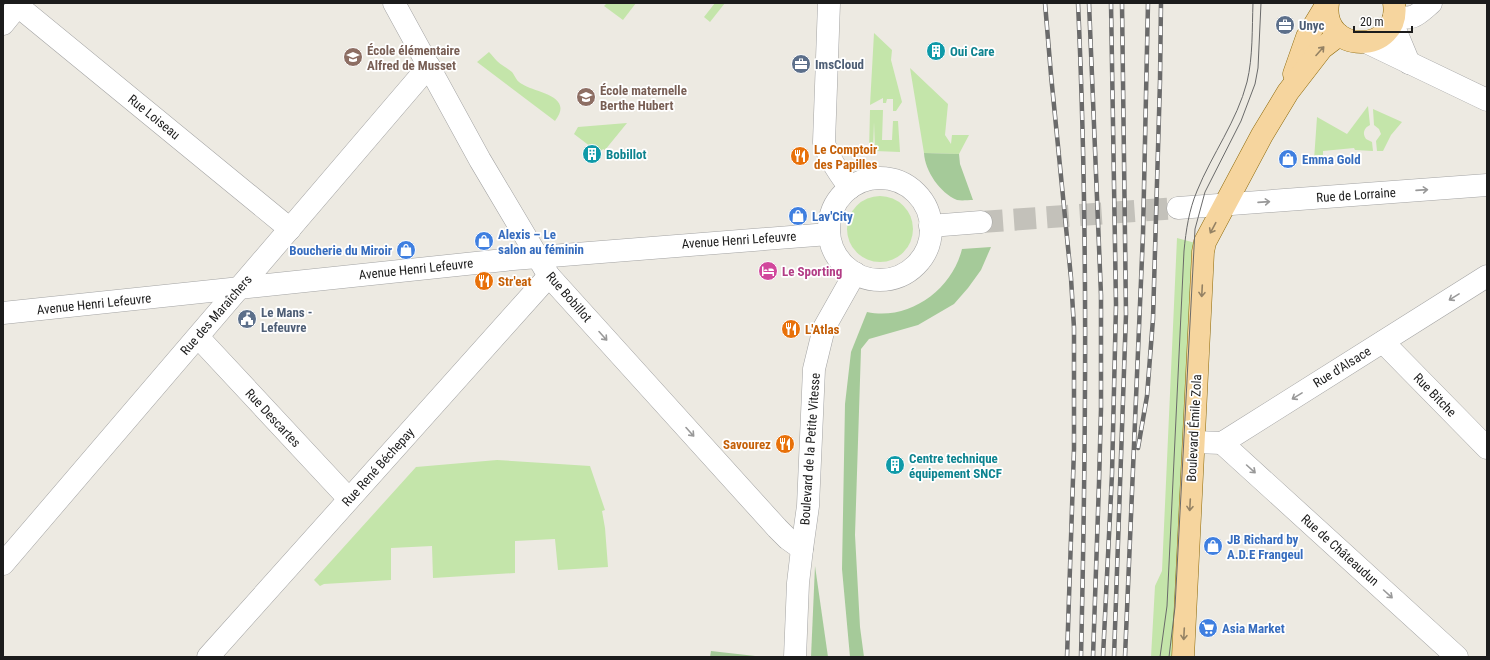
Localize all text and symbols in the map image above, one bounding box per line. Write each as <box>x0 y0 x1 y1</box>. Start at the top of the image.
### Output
scale bar <box>1354 8 1412 34</box>
office icon: Unyc <box>1274 14 1296 36</box>
text: 20 m <box>1360 15 1384 29</box>
place label: Unyc <box>1299 18 1325 33</box>
building icon: Oui Care <box>925 40 947 62</box>
place label: École élémentaire Alfred de Musset <box>367 43 460 73</box>
place label: Oui Care <box>950 44 994 59</box>
one-way arrow <box>1316 45 1325 56</box>
school or university icon: École élémentaire Alfred de Musset <box>342 46 364 68</box>
office icon: ImsCloud <box>790 53 812 75</box>
place label: ImsCloud <box>815 57 864 72</box>
place label: École maternelle Berthe Hubert <box>600 83 687 113</box>
school or university icon: École maternelle Berthe Hubert <box>575 86 597 108</box>
street label: Rue Loiseau <box>125 92 183 142</box>
place label: Le Comptoir des Papilles <box>814 142 878 172</box>
building icon: Bobillot <box>581 143 603 165</box>
restaurant icon: Le Comptoir des Papilles <box>789 145 811 167</box>
place label: Bobillot <box>606 147 646 162</box>
shop icon: Emma Gold <box>1277 148 1299 170</box>
place label: Emma Gold <box>1302 152 1361 167</box>
street label: Rue de Lorraine <box>1316 185 1396 205</box>
one-way arrow <box>1415 187 1428 194</box>
one-way arrow <box>1257 198 1270 205</box>
shop icon: Lav'City <box>787 205 809 227</box>
place label: Lav'City <box>812 209 853 224</box>
one-way arrow <box>1208 221 1216 233</box>
place label: Alexis – Le salon au féminin <box>498 227 584 257</box>
street label: Avenue Henri Lefeuvre <box>681 229 797 251</box>
shop icon: Alexis – Le salon au féminin <box>473 230 495 252</box>
shop icon: Boucherie du Miroir <box>395 239 417 261</box>
place label: Boucherie du Miroir <box>289 243 393 258</box>
street label: Avenue Henri Lefeuvre <box>358 256 474 282</box>
hotel icon: Le Sporting <box>757 260 779 282</box>
place label: Le Sporting <box>782 264 842 279</box>
street label: Rue Bobillot <box>543 269 595 325</box>
restaurant icon: Str'eat <box>473 270 495 292</box>
street label: Rue des Maraîchers <box>177 272 255 358</box>
place label: Str'eat <box>498 274 531 289</box>
one-way arrow <box>1198 284 1205 297</box>
street label: Avenue Henri Lefeuvre <box>36 291 152 317</box>
one-way arrow <box>1448 293 1460 301</box>
place label: Le Mans - Lefeuvre <box>261 305 312 335</box>
public building icon: Le Mans - Lefeuvre <box>236 308 258 330</box>
restaurant icon: L'Atlas <box>780 318 802 340</box>
place label: L'Atlas <box>805 322 840 337</box>
one-way arrow <box>598 331 608 341</box>
street label: Rue d'Alsace <box>1310 343 1374 391</box>
street label: Rue Bitche <box>1411 370 1459 420</box>
street label: Boulevard de la Petite Vitesse <box>797 372 823 526</box>
street label: Boulevard Émile Zola <box>1184 374 1204 482</box>
street label: Rue Descartes <box>242 386 304 450</box>
one-way arrow <box>1292 392 1303 400</box>
street label: Rue René Béchepay <box>339 424 417 509</box>
one-way arrow <box>686 427 695 437</box>
restaurant icon: Savourez <box>774 433 796 455</box>
place label: Savourez <box>723 437 771 452</box>
place label: Centre technique équipement SNCF <box>909 451 1002 481</box>
building icon: Centre technique équipement SNCF <box>884 454 906 476</box>
one-way arrow <box>1245 465 1256 474</box>
one-way arrow <box>1187 498 1194 511</box>
street label: Rue de Châteaudun <box>1298 511 1382 589</box>
place label: JB Richard by A.D.E Frangeul <box>1227 532 1303 562</box>
shop icon: JB Richard by A.D.E Frangeul <box>1202 535 1224 557</box>
one-way arrow <box>1383 590 1394 599</box>
supermarket icon: Asia Market <box>1197 617 1219 639</box>
place label: Asia Market <box>1222 621 1285 636</box>
one-way arrow <box>1180 627 1188 640</box>

